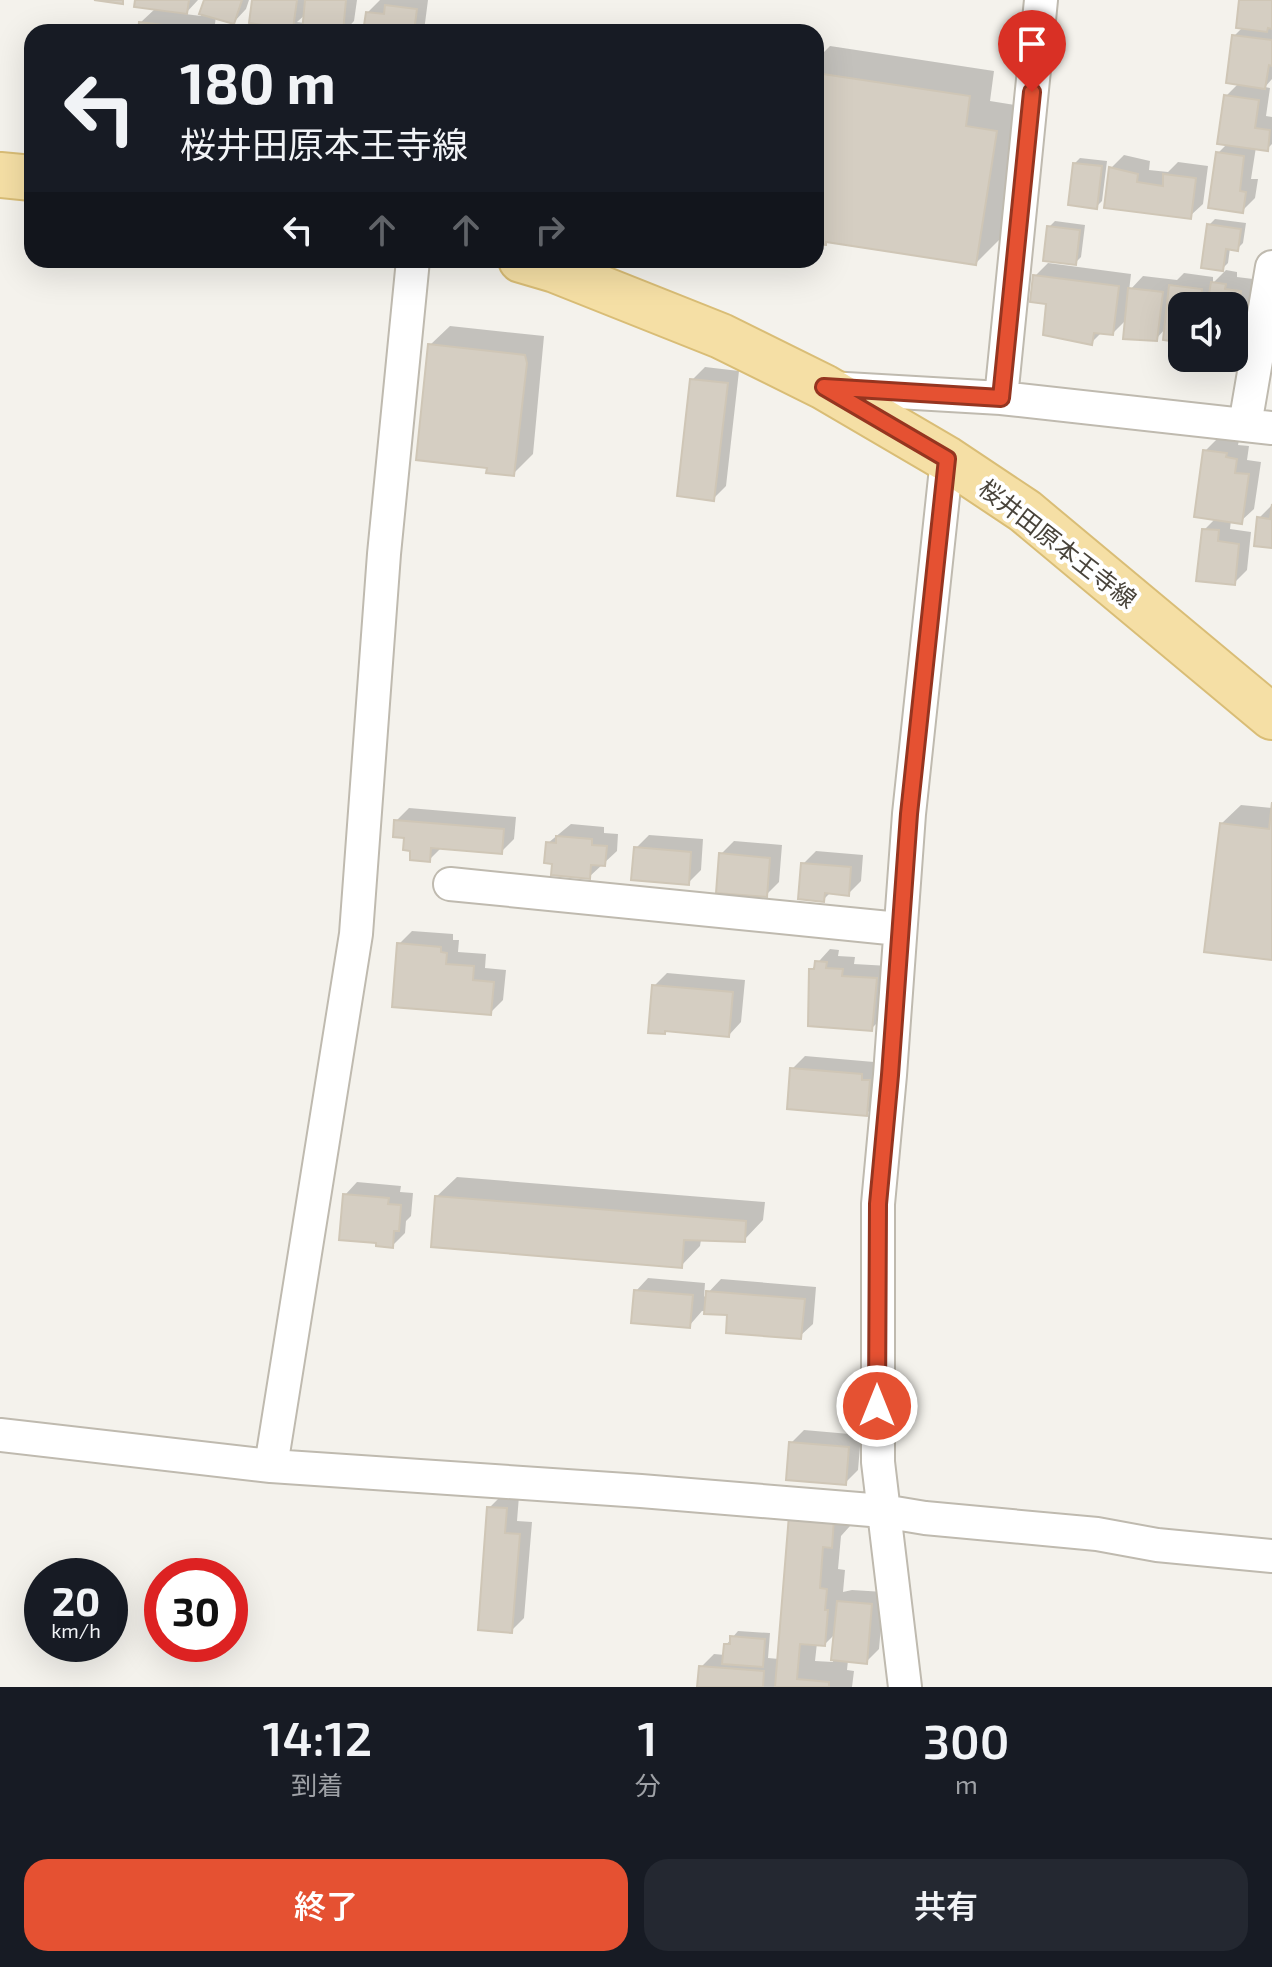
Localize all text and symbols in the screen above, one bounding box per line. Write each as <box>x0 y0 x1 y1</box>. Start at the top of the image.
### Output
pin <box>998 10 1066 92</box>
icon: arrive <box>1010 22 1054 66</box>
text: 180 m <box>180 48 336 115</box>
icon: left <box>48 56 152 160</box>
text: 桜井田原本王寺線 <box>180 122 468 165</box>
icon: left <box>276 208 320 252</box>
icon: ahead <box>360 208 404 252</box>
icon: ahead <box>444 208 488 252</box>
icon: right <box>528 208 572 252</box>
map controls <box>1168 292 1248 372</box>
button: sound <box>1168 292 1248 372</box>
street label: 桜井田原本王寺線 <box>973 472 1143 614</box>
position arrow <box>835 1364 919 1448</box>
speed limit sign: 30 <box>144 1558 248 1662</box>
text: 20 <box>52 1576 100 1624</box>
text: km/h <box>51 1618 101 1642</box>
text: 14:12 <box>262 1708 372 1766</box>
text: 1 <box>638 1708 658 1766</box>
text: 300 <box>923 1711 1010 1769</box>
text: m <box>955 1768 978 1799</box>
text: 到着 <box>291 1769 343 1800</box>
text: 分 <box>635 1769 661 1800</box>
button: 終了 <box>24 1859 628 1951</box>
button: 共有 <box>644 1859 1248 1951</box>

